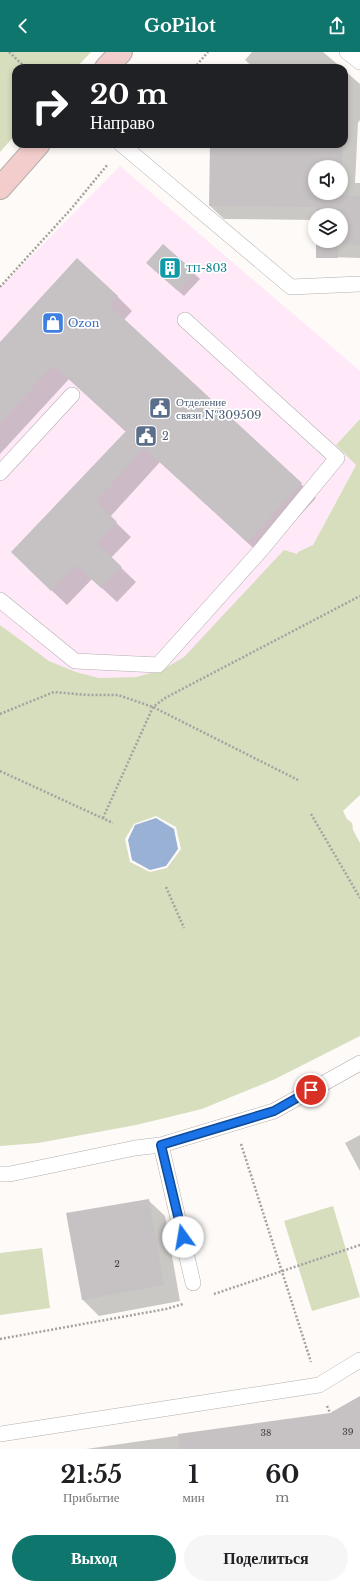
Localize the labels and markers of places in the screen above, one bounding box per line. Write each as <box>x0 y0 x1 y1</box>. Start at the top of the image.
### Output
building icon: ТП-803 <box>157 255 183 281</box>
place label: ТП-803 <box>186 261 227 275</box>
shop icon: Ozon <box>40 310 66 336</box>
place label: Ozon <box>68 316 100 330</box>
public building icon: Отделение связи №309509 <box>147 395 173 421</box>
place label: Отделение связи №309509 <box>176 395 261 422</box>
public building icon: 2 <box>133 423 159 449</box>
place label: 2 <box>162 429 169 443</box>
pin <box>294 1073 328 1107</box>

